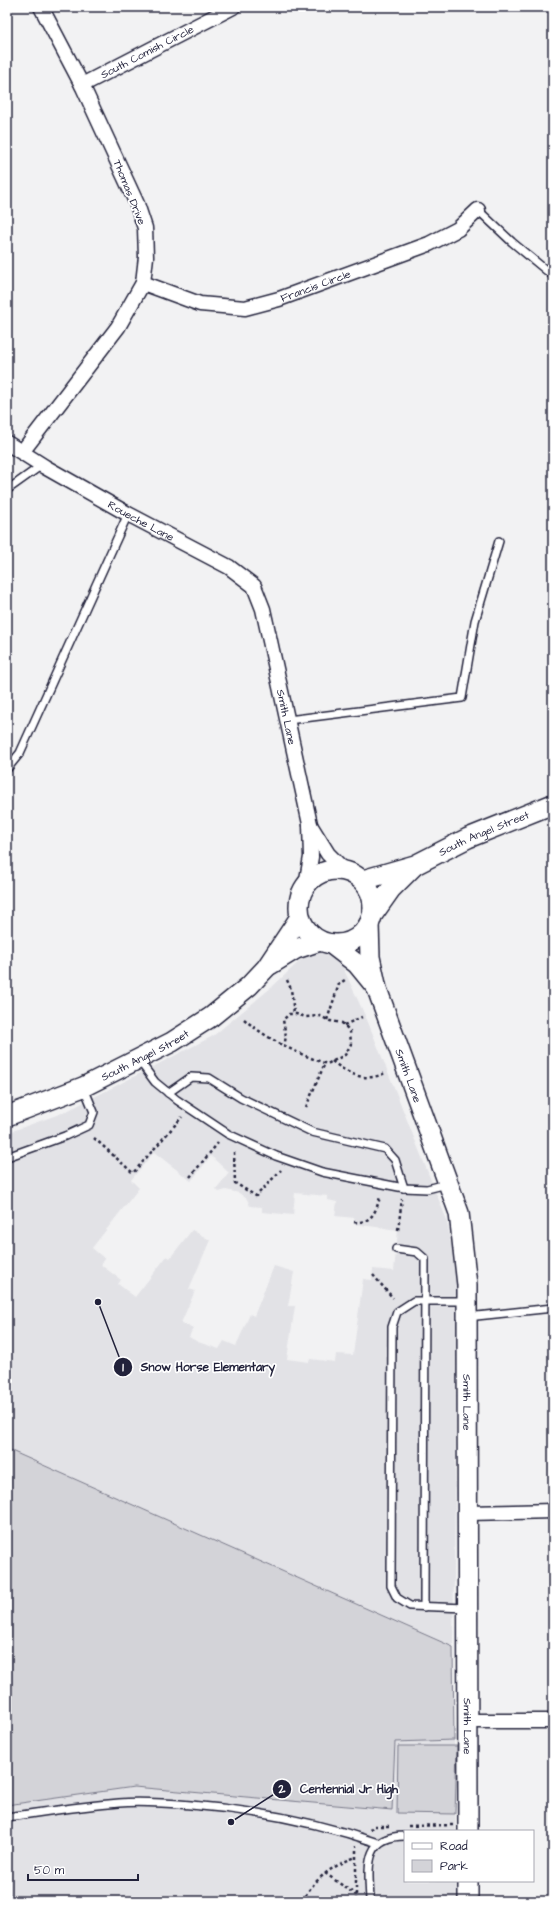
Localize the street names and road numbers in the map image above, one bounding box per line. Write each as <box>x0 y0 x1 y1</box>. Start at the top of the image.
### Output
street label: South Comish Circle <box>98 22 196 82</box>
street label: Thomas Drive <box>110 157 149 227</box>
street label: Francis Circle <box>279 266 353 306</box>
street label: Roueche Lane <box>105 497 177 545</box>
street label: Smith Lane <box>273 688 299 746</box>
street label: South Angel Street <box>436 807 532 860</box>
street label: South Angel Street <box>99 1026 192 1085</box>
street label: Smith Lane <box>392 1047 425 1105</box>
street label: Smith Lane <box>459 1374 474 1430</box>
street label: Smith Lane <box>460 1698 475 1754</box>

